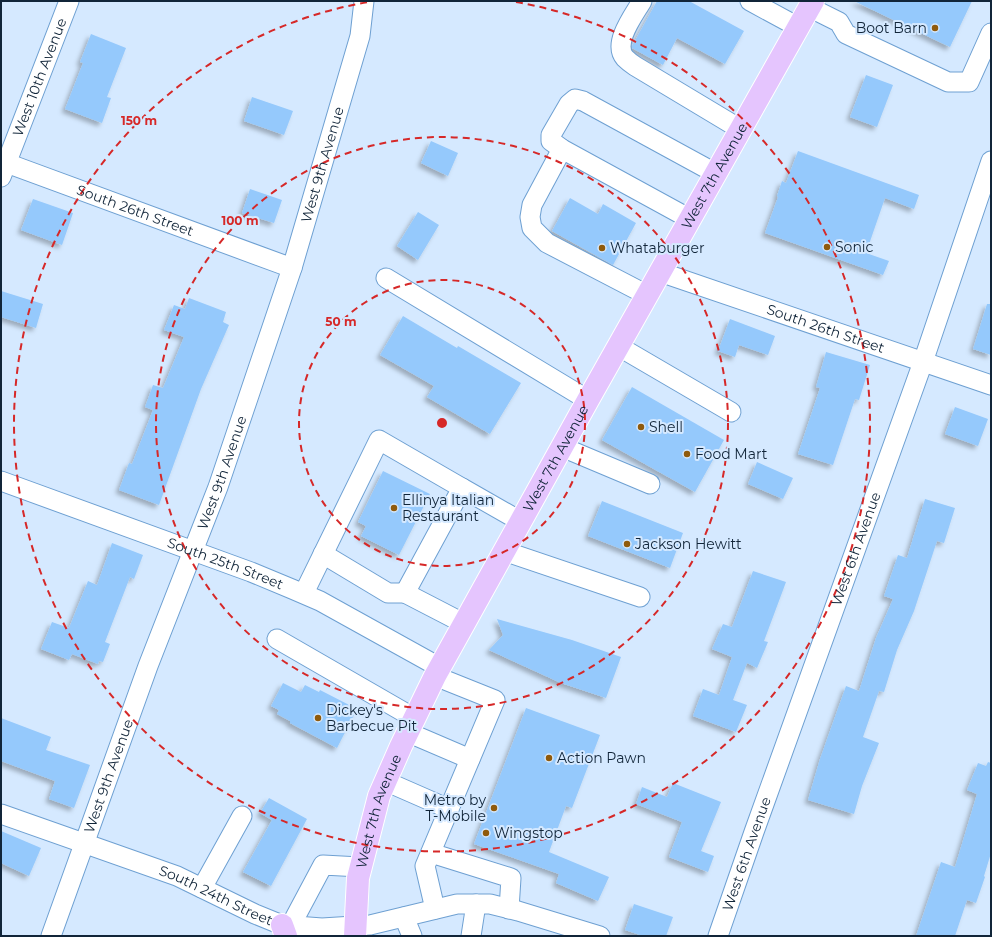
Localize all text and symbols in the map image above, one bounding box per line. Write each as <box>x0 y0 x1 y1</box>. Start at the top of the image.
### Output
street label: West 10th Avenue <box>9 15 71 139</box>
place label: Boot Barn <box>856 19 927 37</box>
marker: Boot Barn <box>930 23 940 33</box>
street label: West 9th Avenue <box>297 105 348 225</box>
text: 150 m <box>121 113 157 128</box>
street label: West 7th Avenue <box>677 120 751 232</box>
street label: South 26th Street <box>74 181 196 240</box>
text: 100 m <box>222 213 258 228</box>
place label: Sonic <box>835 238 874 256</box>
place label: Whataburger <box>610 239 705 257</box>
marker: Sonic <box>822 242 832 252</box>
marker: Whataburger <box>597 243 607 253</box>
street label: South 26th Street <box>764 300 887 357</box>
text: 50 m <box>325 314 357 329</box>
street label: West 7th Avenue <box>519 402 592 515</box>
street label: West 9th Avenue <box>193 413 250 532</box>
centre of rings <box>435 416 449 430</box>
place label: Shell <box>649 418 683 436</box>
marker: Shell <box>636 422 646 432</box>
place label: Food Mart <box>695 445 768 463</box>
marker: Food Mart <box>682 449 692 459</box>
street label: West 6th Avenue <box>827 489 885 608</box>
place label: Ellinya Italian Restaurant <box>402 491 494 525</box>
marker: Ellinya Italian Restaurant <box>389 503 399 513</box>
street label: South 25th Street <box>165 533 286 594</box>
place label: Jackson Hewitt <box>634 535 742 553</box>
marker: Jackson Hewitt <box>622 539 632 549</box>
place label: Dickey's Barbecue Pit <box>326 701 417 735</box>
marker: Dickey's Barbecue Pit <box>313 713 323 723</box>
street label: West 9th Avenue <box>80 717 137 835</box>
place label: Action Pawn <box>557 749 646 767</box>
street label: West 7th Avenue <box>352 751 405 870</box>
marker: Action Pawn <box>544 753 554 763</box>
place label: Metro by T-Mobile <box>424 791 486 825</box>
street label: West 6th Avenue <box>718 794 775 913</box>
marker: Metro by T-Mobile <box>489 803 499 813</box>
place label: Wingstop <box>494 824 563 842</box>
marker: Wingstop <box>481 828 491 838</box>
street label: South 24th Street <box>157 861 276 929</box>

